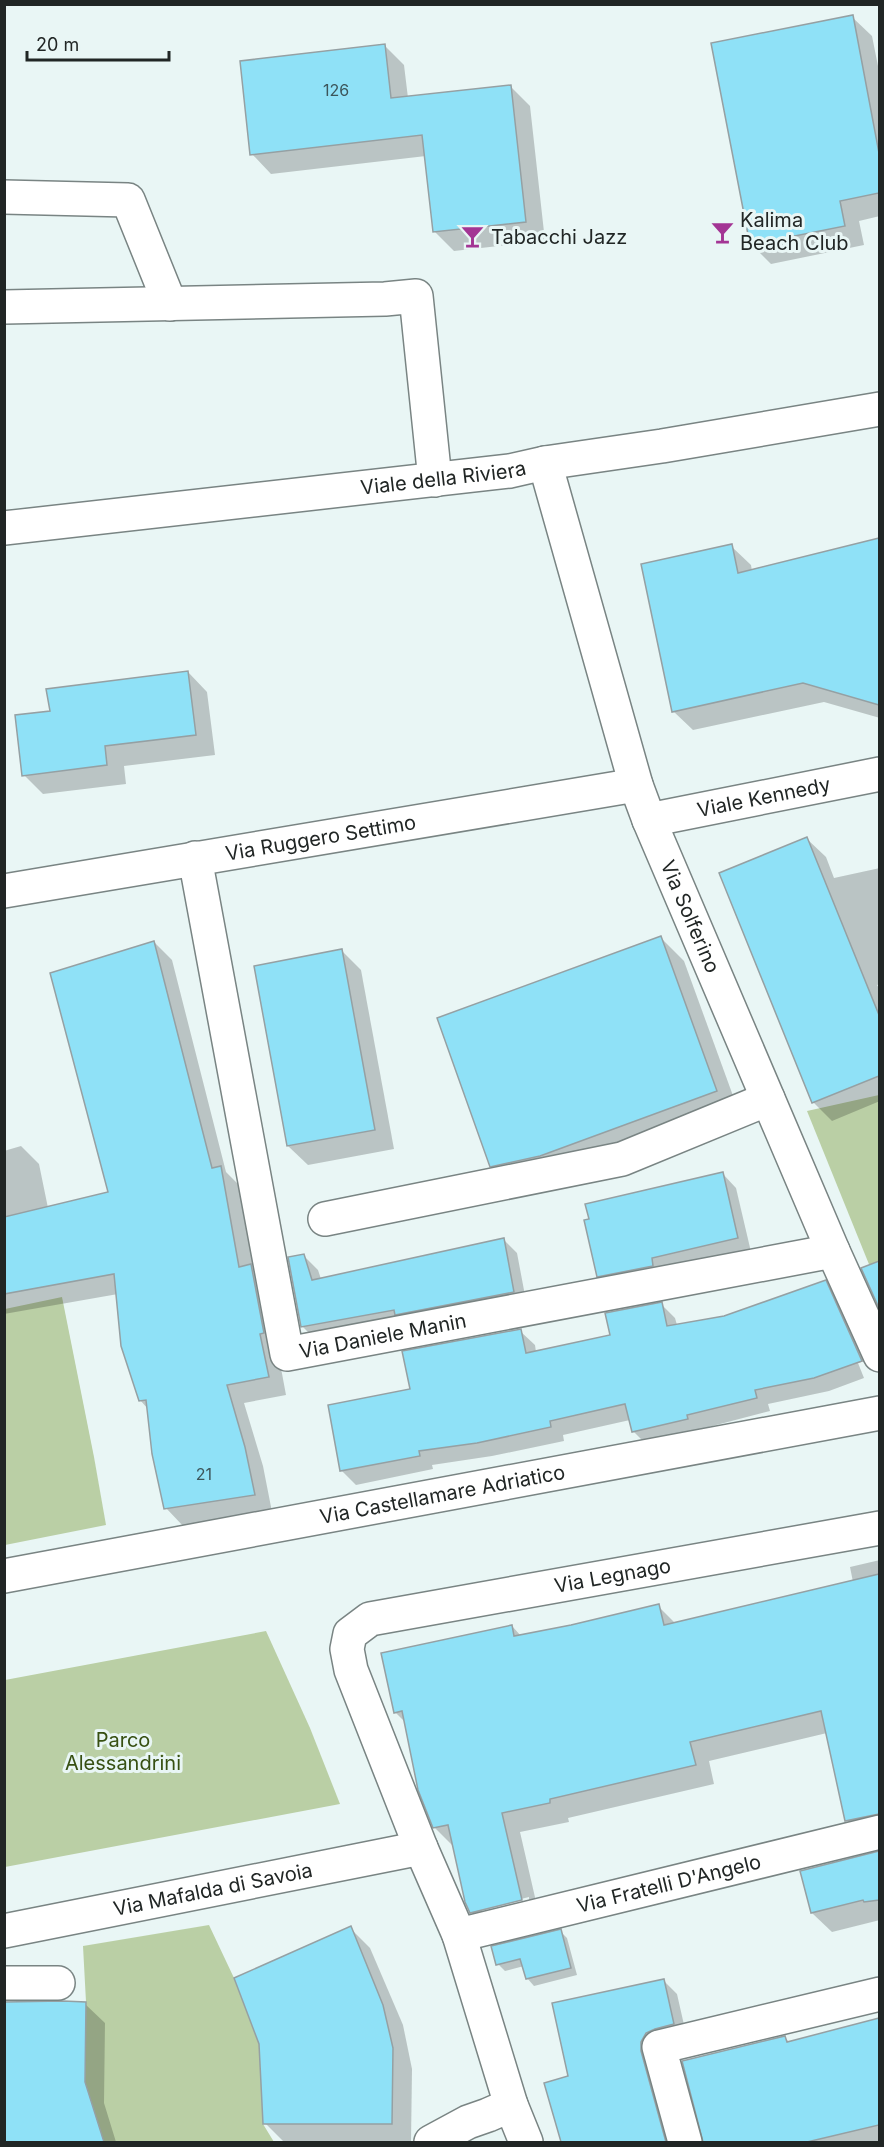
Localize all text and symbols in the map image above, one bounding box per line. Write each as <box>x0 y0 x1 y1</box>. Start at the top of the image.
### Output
scale bar <box>27 24 170 62</box>
text: 20 m <box>36 34 79 55</box>
house number: 126 <box>323 80 349 100</box>
place label: Kalima Beach Club <box>740 208 849 255</box>
bar icon: Kalima Beach Club <box>709 219 735 245</box>
bar icon: Tabacchi Jazz <box>460 224 486 250</box>
place label: Tabacchi Jazz <box>491 225 627 249</box>
street label: Viale della Riviera <box>359 456 528 500</box>
street label: Viale Kennedy <box>695 772 832 822</box>
street label: Via Ruggero Settimo <box>224 810 418 866</box>
street label: Via Solferino <box>656 857 725 977</box>
street label: Via Daniele Manin <box>297 1308 468 1363</box>
street label: Via Castellamare Adriatico <box>318 1460 567 1529</box>
house number: 21 <box>196 1464 212 1484</box>
street label: Via Legnago <box>552 1554 673 1598</box>
park label: Parco Alessandrini <box>65 1728 181 1775</box>
street label: Via Fratelli D'Angelo <box>574 1850 763 1918</box>
street label: Via Mafalda di Savoia <box>111 1858 315 1921</box>

